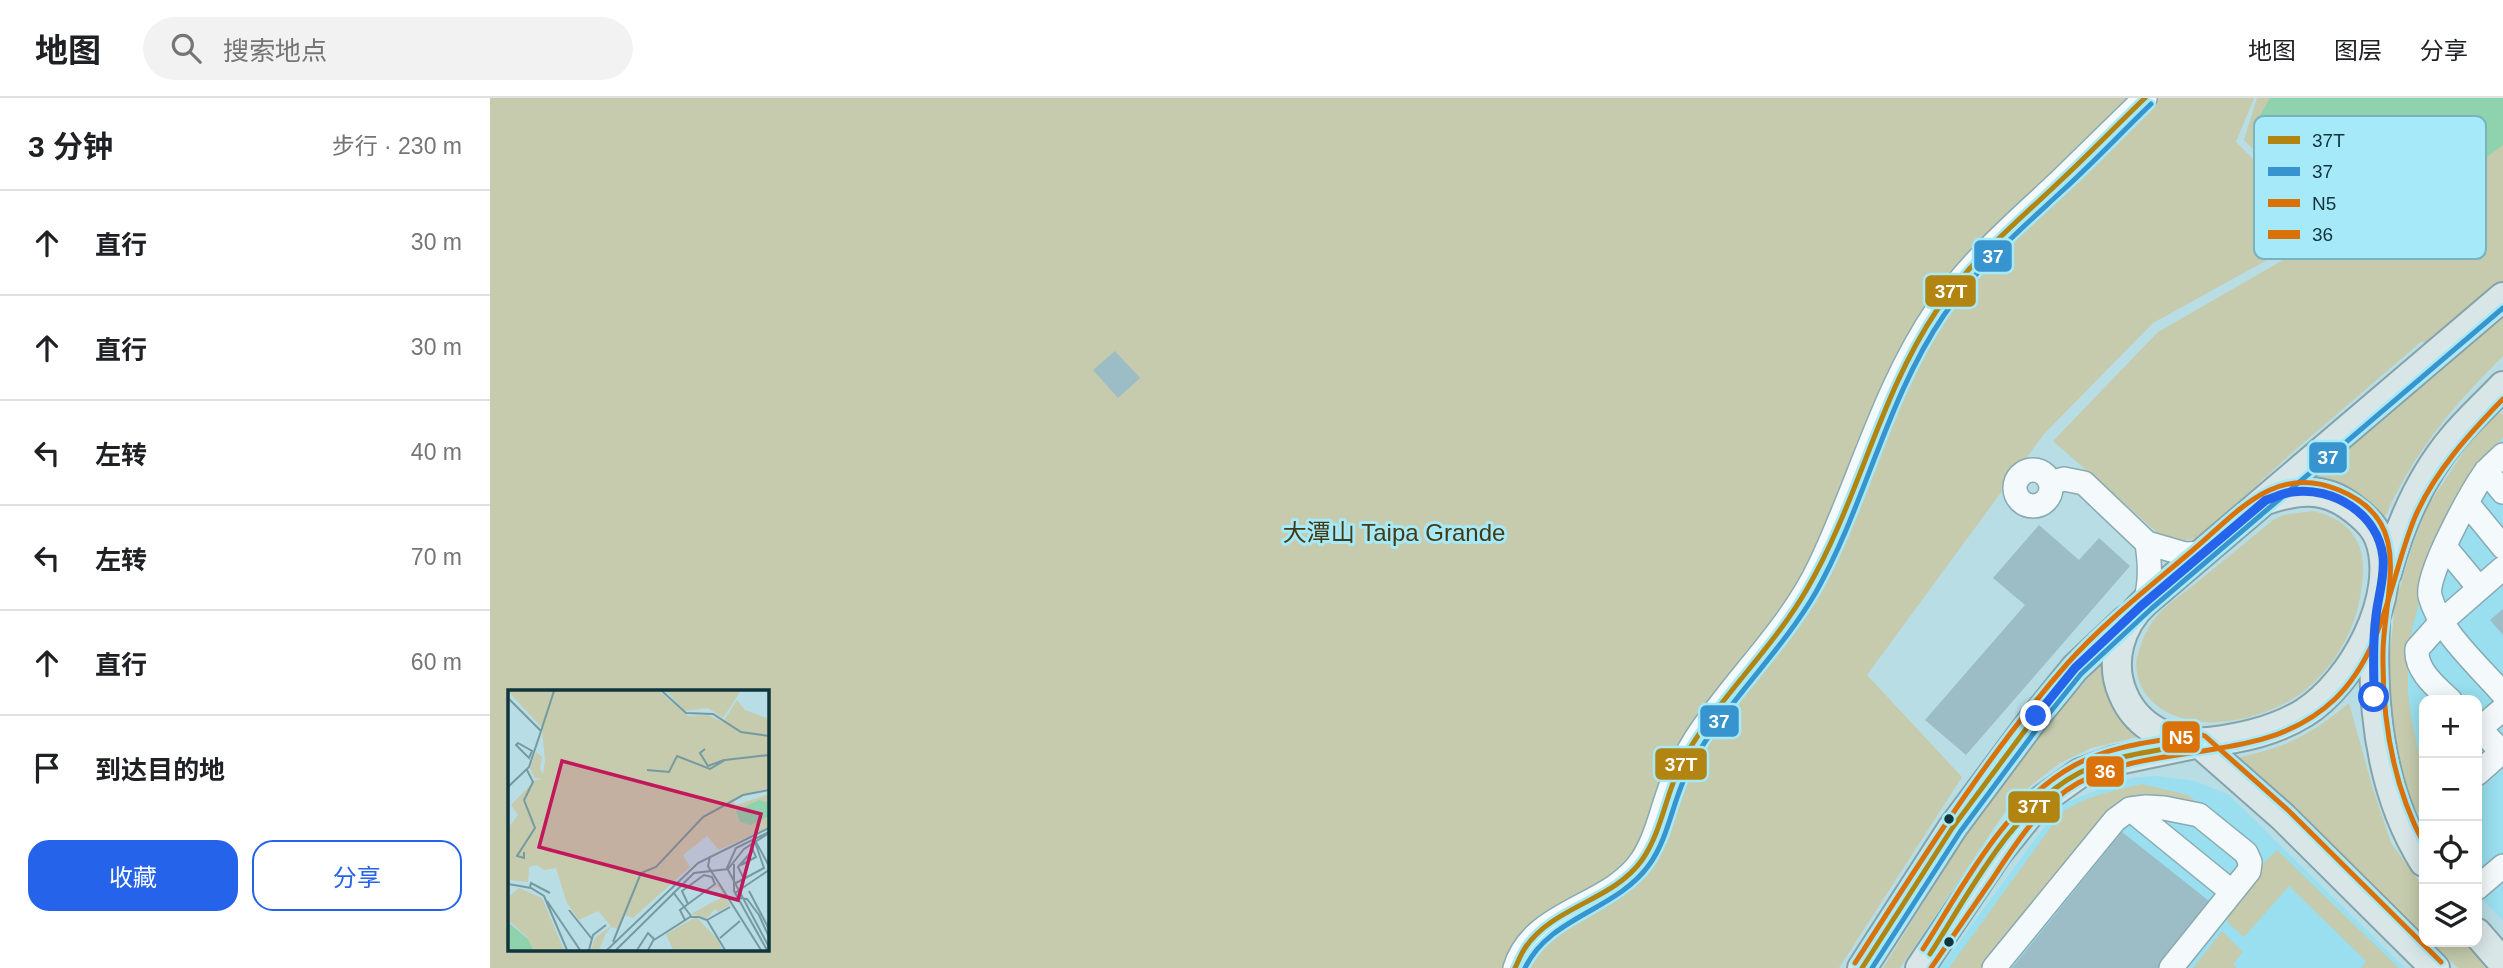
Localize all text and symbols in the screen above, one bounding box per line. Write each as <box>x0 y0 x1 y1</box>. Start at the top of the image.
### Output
search box <box>143 17 633 80</box>
icon: search <box>167 29 205 67</box>
text: 地图 <box>35 32 101 69</box>
text: 搜索地点 <box>223 36 327 66</box>
text: 地图 <box>2248 37 2296 64</box>
text: 图层 <box>2334 37 2382 64</box>
text: 分享 <box>2420 37 2468 64</box>
legend <box>2254 116 2486 259</box>
text: 3 分钟 <box>28 130 113 163</box>
text: 37T <box>2312 130 2345 151</box>
text: 步行 · 230 m <box>332 133 462 159</box>
text: 37 <box>2312 161 2333 182</box>
text: N5 <box>2312 193 2336 214</box>
icon: ahead <box>28 224 66 262</box>
text: 36 <box>2312 224 2333 245</box>
text: 30 m <box>411 229 462 255</box>
text: 直行 <box>95 230 147 260</box>
line badge: 37 <box>1973 239 2013 273</box>
text: 37 <box>1982 246 2004 267</box>
line badge: 37T <box>1924 274 1977 308</box>
text: 37T <box>1935 281 1968 302</box>
icon: ahead <box>28 329 66 367</box>
text: 30 m <box>411 334 462 360</box>
text: 直行 <box>95 335 147 365</box>
icon: left <box>28 434 66 472</box>
text: 40 m <box>411 439 462 465</box>
text: 左转 <box>95 440 147 470</box>
line badge: 37 <box>2308 441 2348 474</box>
text: 37 <box>2317 447 2339 468</box>
park label: 大潭山 Taipa Grande <box>1283 519 1505 546</box>
icon: left <box>28 539 66 577</box>
text: 70 m <box>411 544 462 570</box>
text: 左转 <box>95 545 147 575</box>
icon: ahead <box>28 644 66 682</box>
text: 60 m <box>411 649 462 675</box>
text: 直行 <box>95 650 147 680</box>
route start <box>2358 681 2389 712</box>
inset map <box>508 690 768 950</box>
map controls <box>2419 695 2482 947</box>
button: + <box>2419 695 2482 758</box>
route end <box>2020 700 2051 731</box>
line badge: 37 <box>1699 704 1740 738</box>
text: 37 <box>1708 711 1730 732</box>
line badge: N5 <box>2161 720 2201 754</box>
text: N5 <box>2169 727 2194 748</box>
line badge: 37T <box>1654 747 1708 781</box>
icon: arrive <box>28 749 66 787</box>
text: 37T <box>1665 754 1698 775</box>
text: 到达目的地 <box>95 755 225 785</box>
line badge: 36 <box>2085 755 2125 788</box>
button: − <box>2419 758 2482 821</box>
text: 36 <box>2094 761 2116 782</box>
line badge: 37T <box>2007 790 2061 824</box>
text: 37T <box>2018 796 2051 817</box>
unlabelled marker <box>1942 812 1956 826</box>
button: locate <box>2419 821 2482 884</box>
button: 收藏 <box>28 840 238 911</box>
button: 分享 <box>252 840 462 911</box>
button: layers <box>2419 884 2482 947</box>
unlabelled marker <box>1942 935 1956 949</box>

